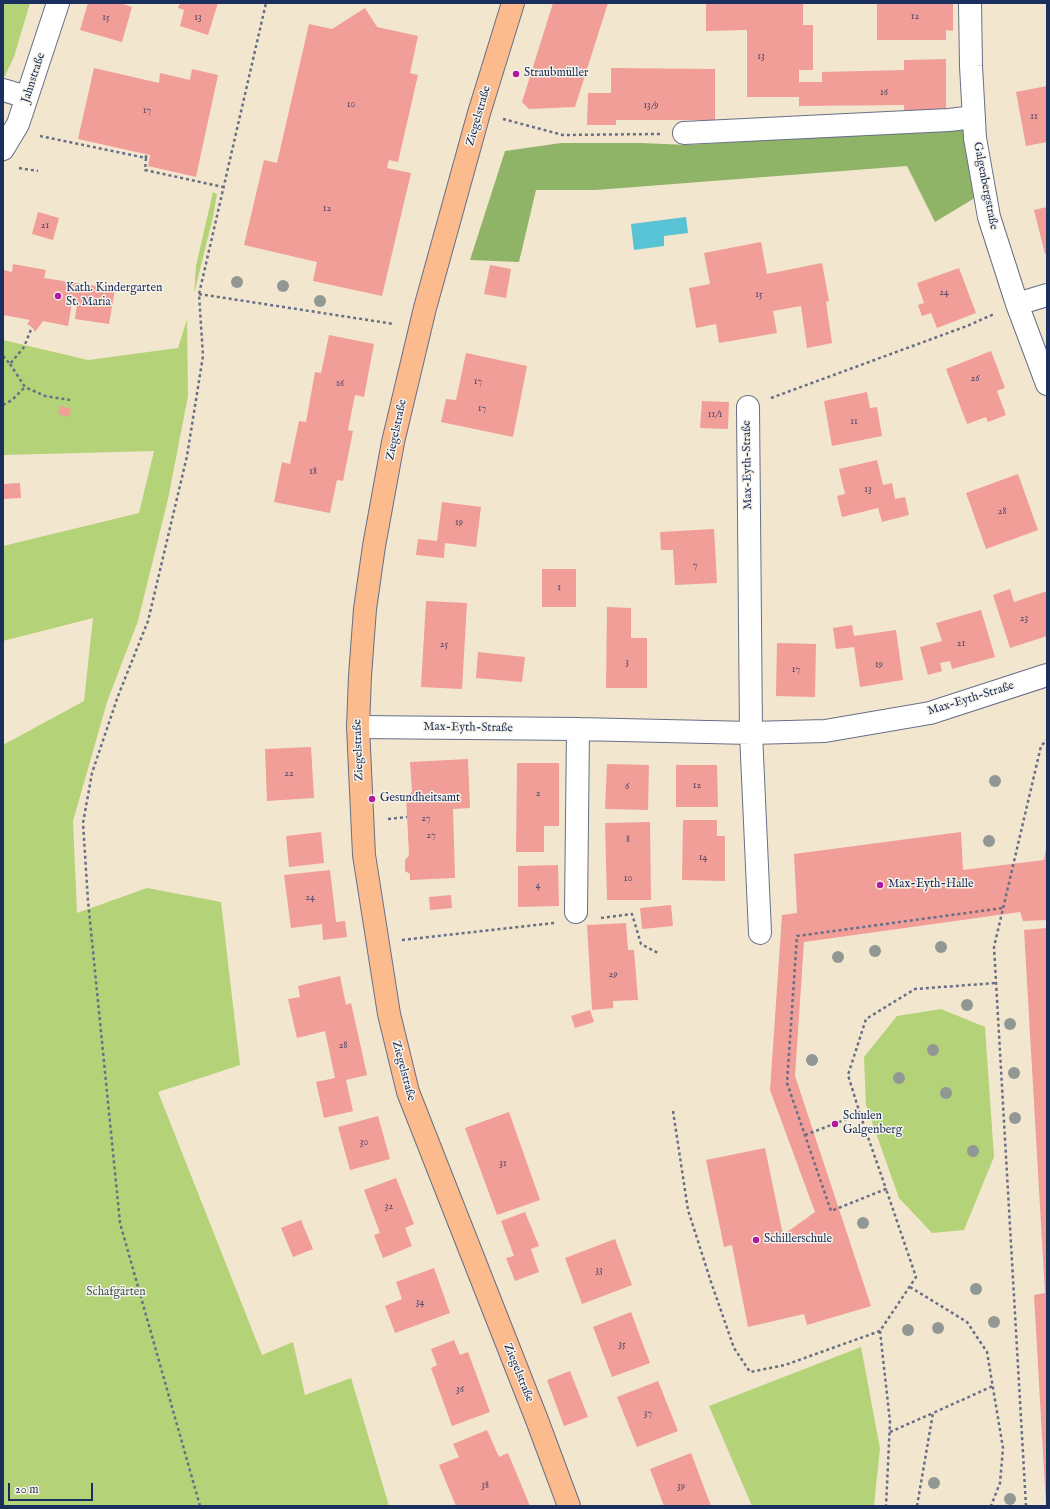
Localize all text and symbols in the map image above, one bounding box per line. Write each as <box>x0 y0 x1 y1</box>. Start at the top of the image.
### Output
house number: 12 <box>911 11 919 23</box>
house number: 15 <box>102 12 110 24</box>
house number: 13 <box>194 12 202 24</box>
street label: Jahnstraße <box>19 51 49 105</box>
house number: 13 <box>757 51 765 63</box>
place label: Straubmüller <box>524 67 588 81</box>
marker: Straubmüller <box>511 69 521 79</box>
street label: Ziegelstraße <box>464 84 494 148</box>
house number: 16 <box>880 87 888 99</box>
house number: 10 <box>347 99 355 111</box>
house number: 13/9 <box>643 100 659 112</box>
house number: 17 <box>143 105 151 117</box>
house number: 11 <box>1030 111 1038 123</box>
street label: Galgenbergstraße <box>969 141 1001 231</box>
house number: 12 <box>323 203 331 215</box>
house number: 21 <box>41 220 49 232</box>
place label: Kath. Kindergarten St. Maria <box>66 282 162 310</box>
house number: 24 <box>939 287 949 299</box>
house number: 15 <box>755 289 763 301</box>
marker: Kath. Kindergarten St. Maria <box>53 291 63 301</box>
house number: 26 <box>971 373 979 385</box>
house number: 17 <box>474 376 482 388</box>
house number: 16 <box>336 378 344 390</box>
street label: Ziegelstraße <box>384 398 410 462</box>
house number: 17 <box>478 403 486 415</box>
house number: 11/1 <box>708 409 722 421</box>
house number: 11 <box>850 416 858 428</box>
street label: Max-Eyth-Straße <box>740 420 756 510</box>
house number: 18 <box>309 466 317 478</box>
house number: 13 <box>864 484 872 496</box>
house number: 28 <box>998 506 1006 518</box>
house number: 19 <box>455 517 463 529</box>
house number: 7 <box>693 560 697 572</box>
house number: 1 <box>557 582 561 594</box>
house number: 23 <box>1020 613 1028 625</box>
house number: 21 <box>957 638 965 650</box>
house number: 25 <box>440 639 448 651</box>
house number: 3 <box>625 657 629 669</box>
house number: 19 <box>875 659 883 671</box>
house number: 17 <box>792 664 800 676</box>
street label: Max-Eyth-Straße <box>926 679 1016 719</box>
street label: Ziegelstraße <box>351 719 367 781</box>
street label: Max-Eyth-Straße <box>423 720 513 736</box>
house number: 22 <box>284 768 294 780</box>
house number: 12 <box>693 780 701 792</box>
house number: 6 <box>625 781 629 793</box>
house number: 2 <box>536 788 540 800</box>
place label: Gesundheitsamt <box>380 792 460 806</box>
marker: Gesundheitsamt <box>367 794 377 804</box>
house number: 27 <box>421 813 431 825</box>
house number: 27 <box>426 830 436 842</box>
house number: 8 <box>626 834 630 846</box>
house number: 14 <box>699 852 707 864</box>
house number: 10 <box>624 873 632 885</box>
place label: Max-Eyth-Halle <box>888 878 974 892</box>
house number: 4 <box>536 880 540 892</box>
marker: Max-Eyth-Halle <box>875 880 885 890</box>
house number: 24 <box>305 892 315 904</box>
house number: 29 <box>608 969 618 981</box>
street label: Ziegelstraße <box>388 1039 418 1103</box>
house number: 28 <box>339 1040 347 1052</box>
place label: Schulen Galgenberg <box>843 1110 902 1138</box>
marker: Schulen Galgenberg <box>830 1119 840 1129</box>
house number: 30 <box>360 1137 368 1149</box>
house number: 31 <box>499 1158 507 1170</box>
house number: 32 <box>385 1201 393 1213</box>
place label: Schillerschule <box>764 1233 832 1247</box>
marker: Schillerschule <box>751 1235 761 1245</box>
house number: 33 <box>595 1265 603 1277</box>
park label: Schafgärten <box>86 1286 146 1300</box>
house number: 34 <box>416 1297 424 1309</box>
house number: 35 <box>618 1339 626 1351</box>
street label: Ziegelstraße <box>500 1342 536 1404</box>
house number: 36 <box>456 1384 464 1396</box>
house number: 37 <box>644 1408 652 1420</box>
scale bar <box>10 1475 95 1501</box>
house number: 38 <box>481 1480 489 1492</box>
house number: 39 <box>677 1481 685 1493</box>
text: 20 m <box>15 1482 38 1497</box>

